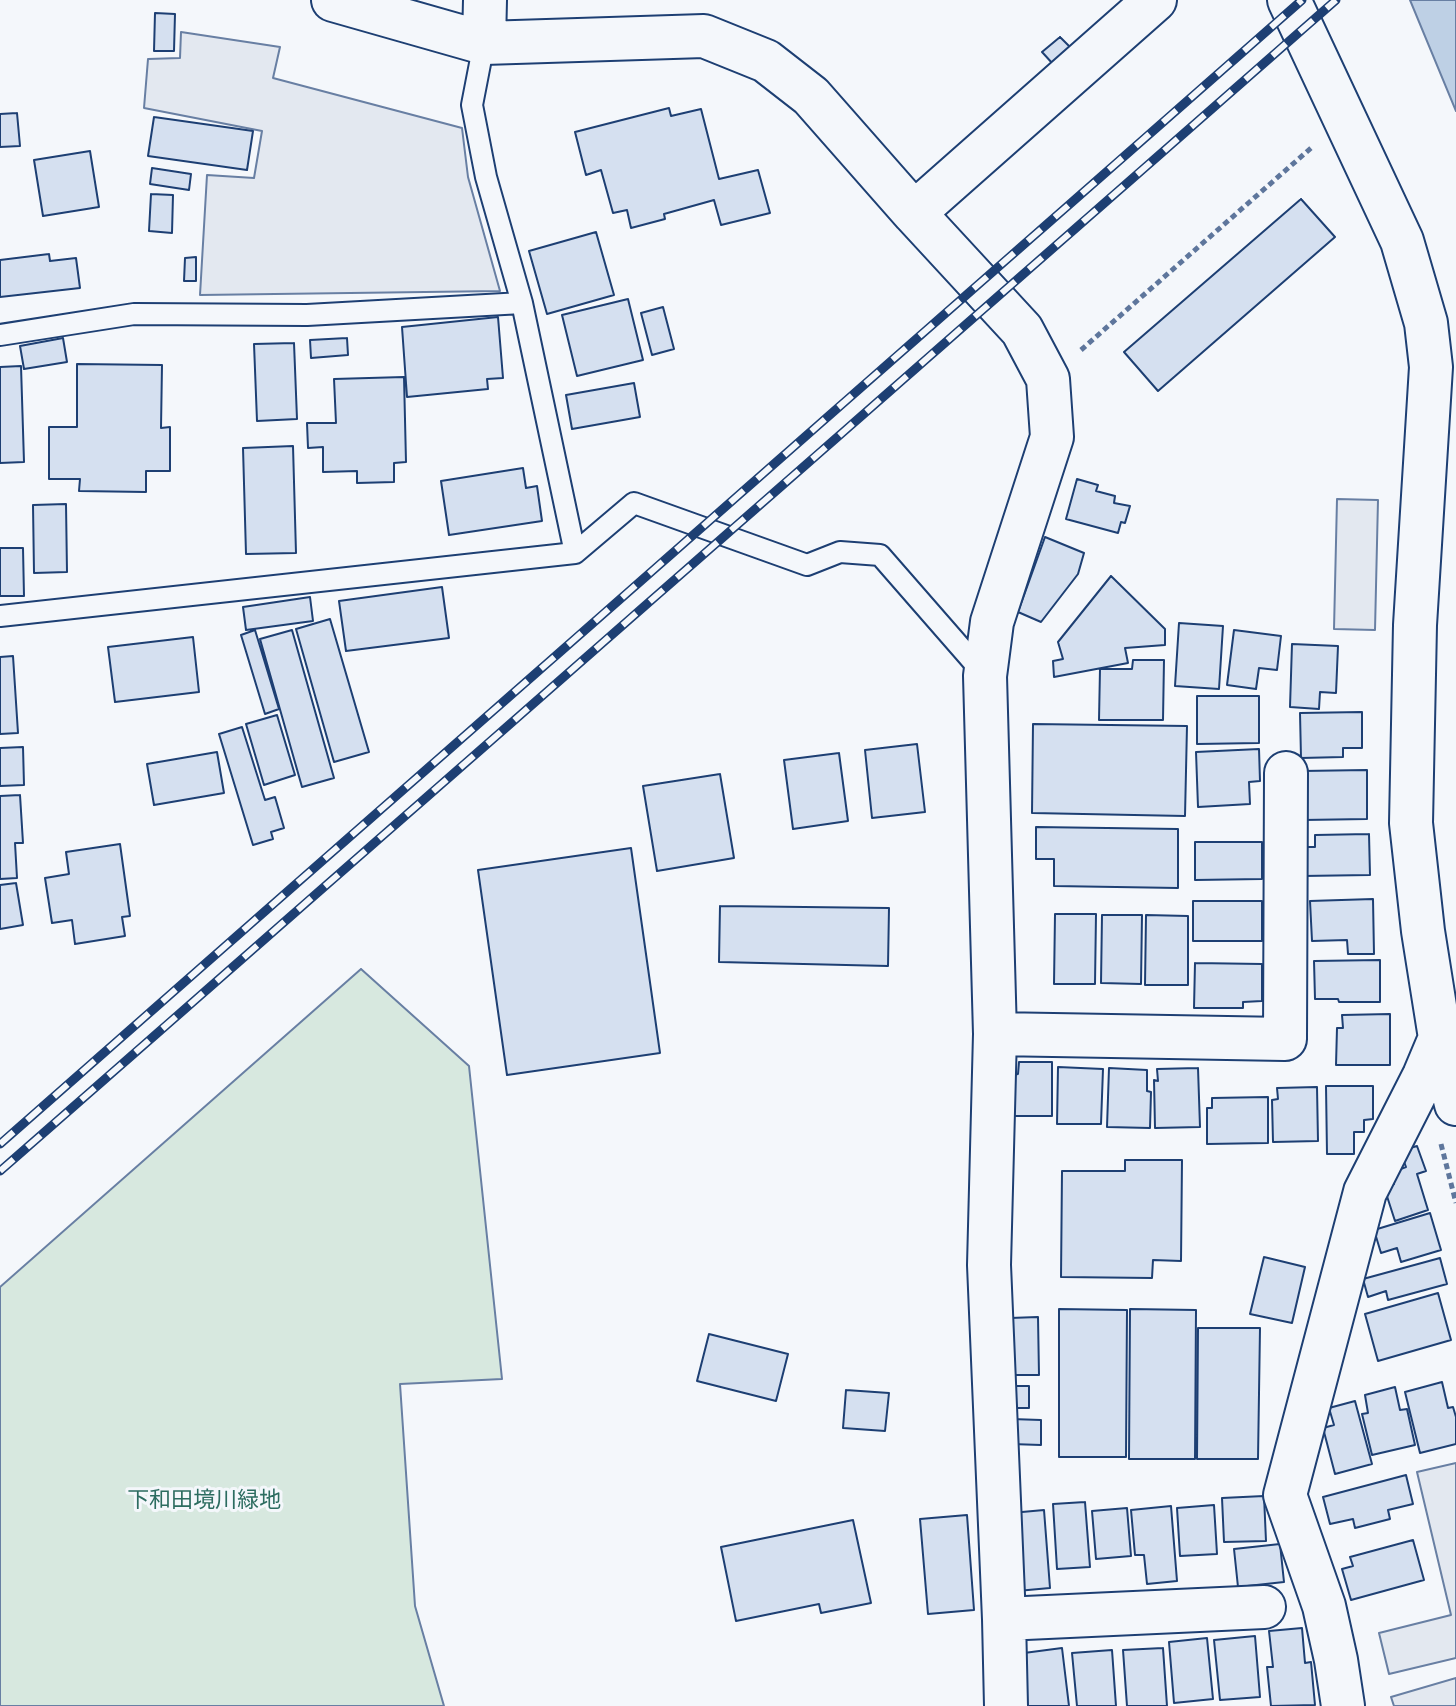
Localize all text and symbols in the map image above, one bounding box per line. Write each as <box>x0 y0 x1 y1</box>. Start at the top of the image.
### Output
park label: 下和田境川緑地 <box>127 1487 281 1513</box>

